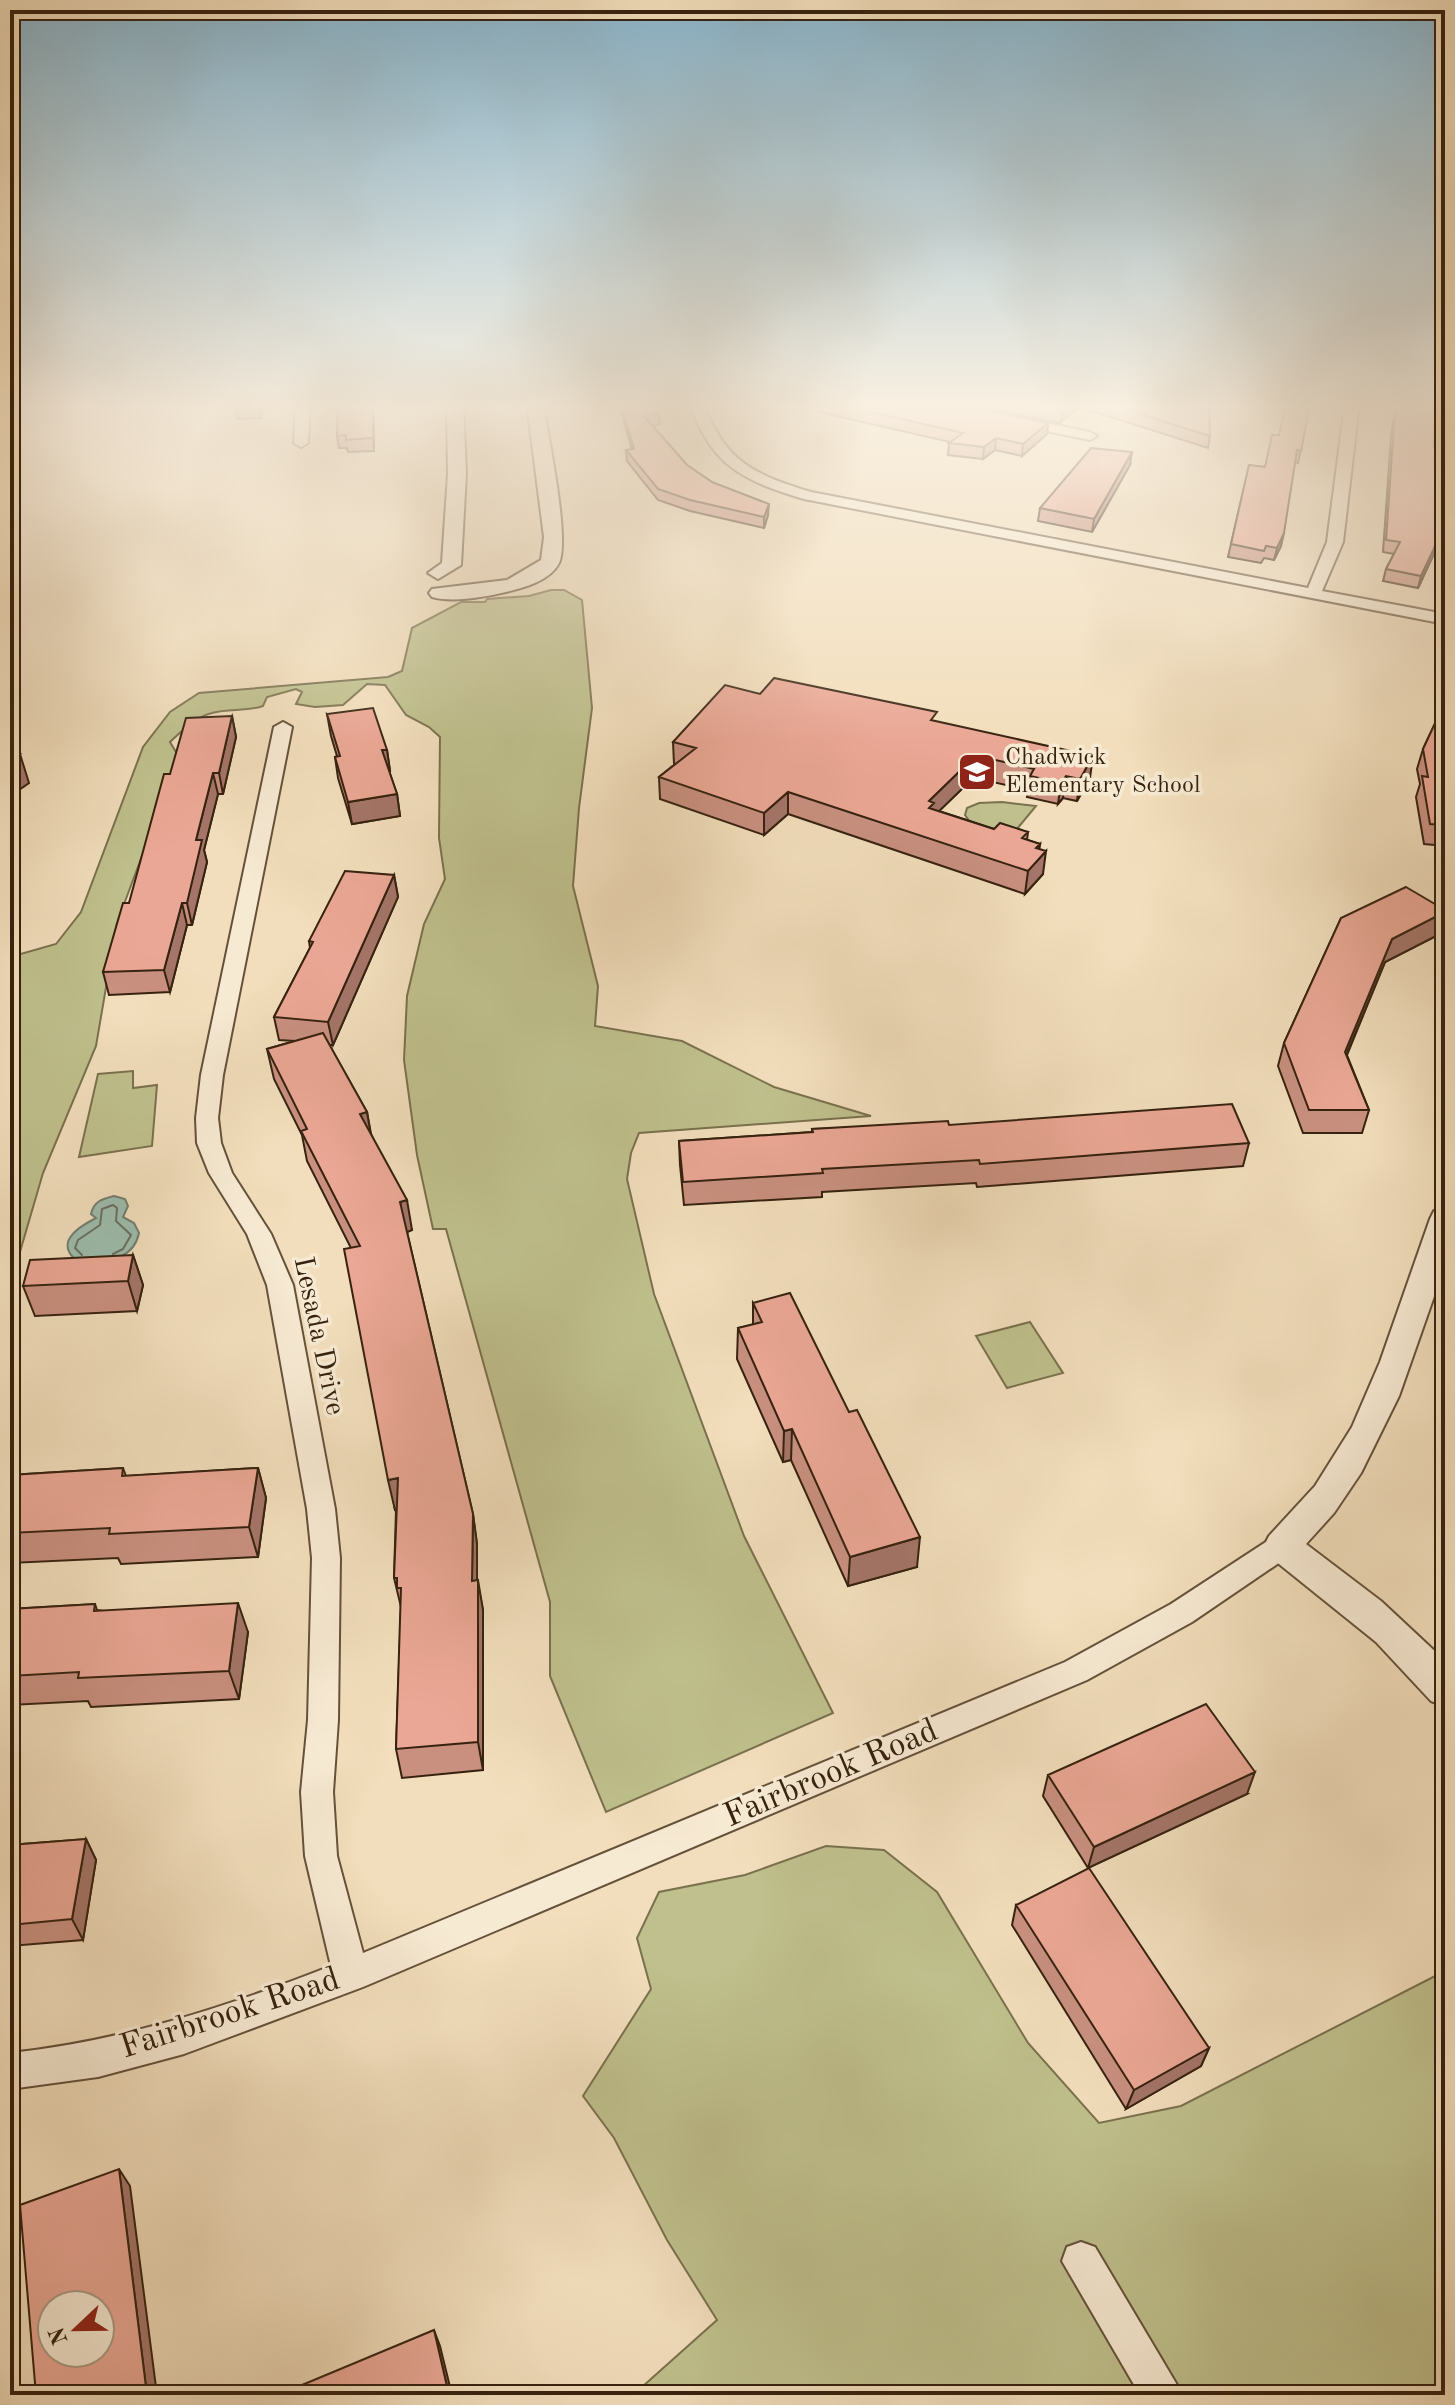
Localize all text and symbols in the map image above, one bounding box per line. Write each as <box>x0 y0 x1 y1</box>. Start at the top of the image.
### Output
place label: Chadwick Elementary School <box>1005 746 1200 798</box>
school or university icon: Chadwick Elementary School <box>956 751 998 793</box>
street label: Lesada Drive <box>288 1254 348 1418</box>
street label: Fairbrook Road <box>719 1714 943 1834</box>
street label: Fairbrook Road <box>116 1962 344 2066</box>
north arrow <box>36 2289 116 2369</box>
text: N <box>46 2324 73 2348</box>

